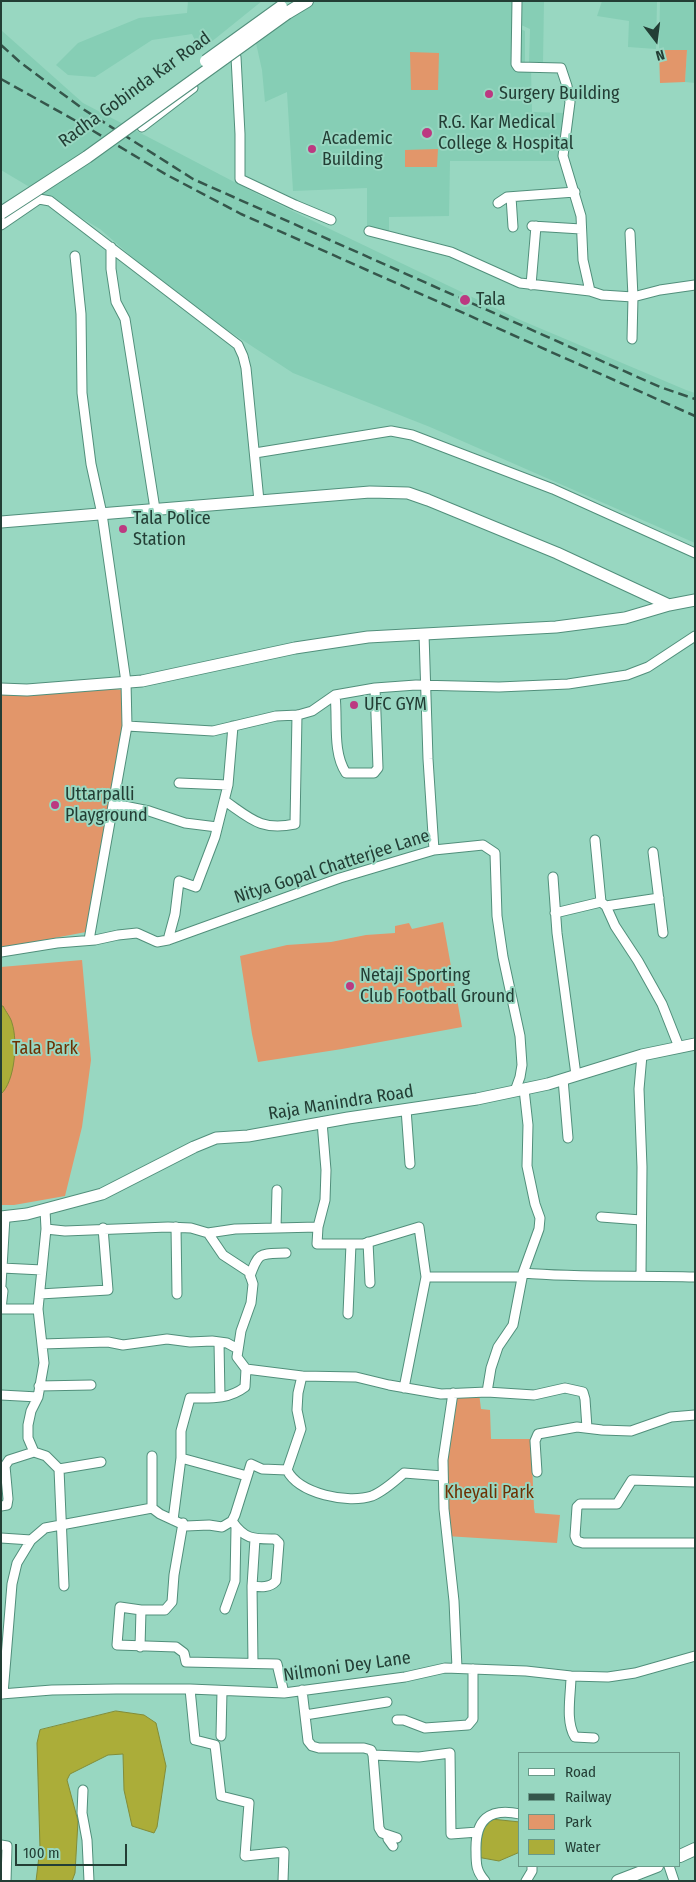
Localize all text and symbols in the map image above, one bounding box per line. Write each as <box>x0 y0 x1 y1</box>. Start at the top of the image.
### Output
north arrow <box>631 15 681 65</box>
street label: Radha Gobinda Kar Road <box>55 28 215 152</box>
text: N <box>654 46 666 64</box>
place label: Surgery Building <box>499 83 620 105</box>
marker: Surgery Building <box>483 88 495 100</box>
place label: R.G. Kar Medical College & Hospital <box>438 112 573 154</box>
marker: R.G. Kar Medical College & Hospital <box>420 126 434 140</box>
place label: Academic Building <box>322 128 392 170</box>
marker: Academic Building <box>306 143 318 155</box>
place label: Tala <box>476 289 506 311</box>
marker: Tala <box>458 293 472 307</box>
place label: Tala Police Station <box>133 508 211 550</box>
marker: Tala Police Station <box>117 523 129 535</box>
place label: UFC GYM <box>364 694 427 716</box>
marker: UFC GYM <box>348 699 360 711</box>
place label: Uttarpalli Playground <box>65 784 148 826</box>
marker: Uttarpalli Playground <box>49 799 61 811</box>
street label: Nitya Gopal Chatterjee Lane <box>232 825 432 909</box>
place label: Netaji Sporting Club Football Ground <box>360 965 515 1008</box>
marker: Netaji Sporting Club Football Ground <box>344 980 356 992</box>
park label: Tala Park <box>12 1038 78 1060</box>
street label: Raja Manindra Road <box>267 1081 415 1125</box>
park label: Kheyali Park <box>444 1482 534 1504</box>
street label: Nilmoni Dey Lane <box>282 1647 412 1687</box>
legend <box>518 1752 681 1867</box>
text: Road <box>565 1763 596 1781</box>
text: Railway <box>565 1788 612 1806</box>
text: Park <box>565 1813 592 1831</box>
scale bar <box>18 1834 130 1866</box>
text: Water <box>565 1838 600 1856</box>
text: 100 m <box>23 1844 60 1862</box>

